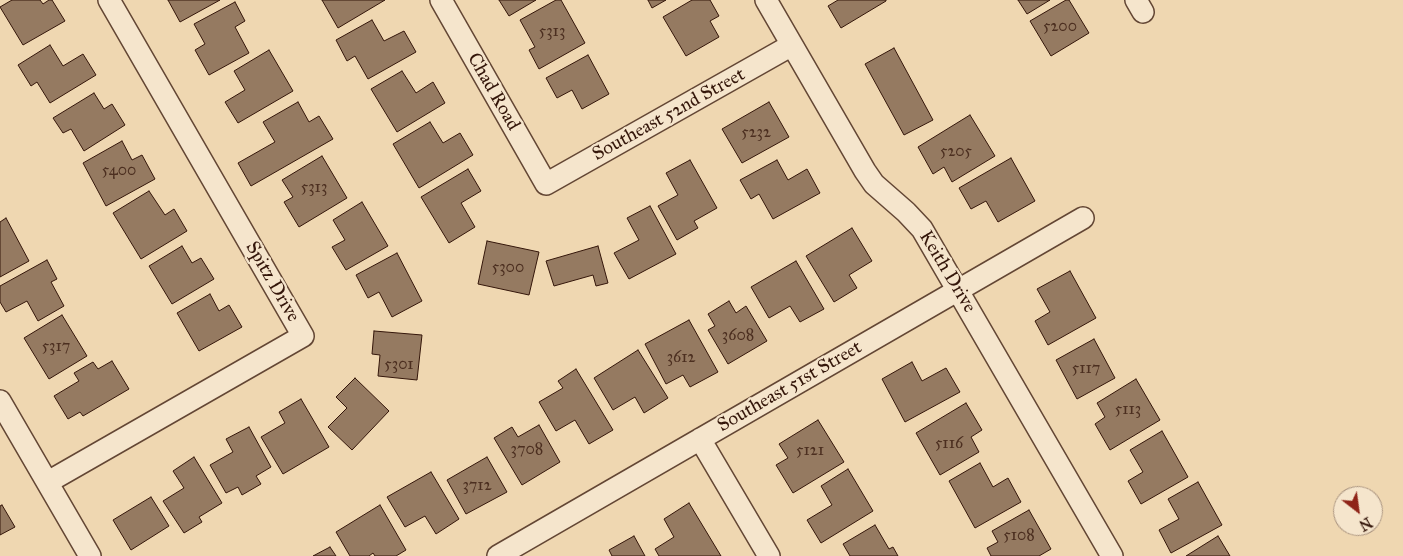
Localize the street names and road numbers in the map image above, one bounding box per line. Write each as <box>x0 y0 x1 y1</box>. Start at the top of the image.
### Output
street label: Chad Road <box>462 49 524 135</box>
street label: Southeast 52nd Street <box>589 64 749 166</box>
street label: Keith Drive <box>914 227 980 317</box>
street label: Spitz Drive <box>240 238 304 326</box>
street label: Southeast 51st Street <box>714 336 866 438</box>

